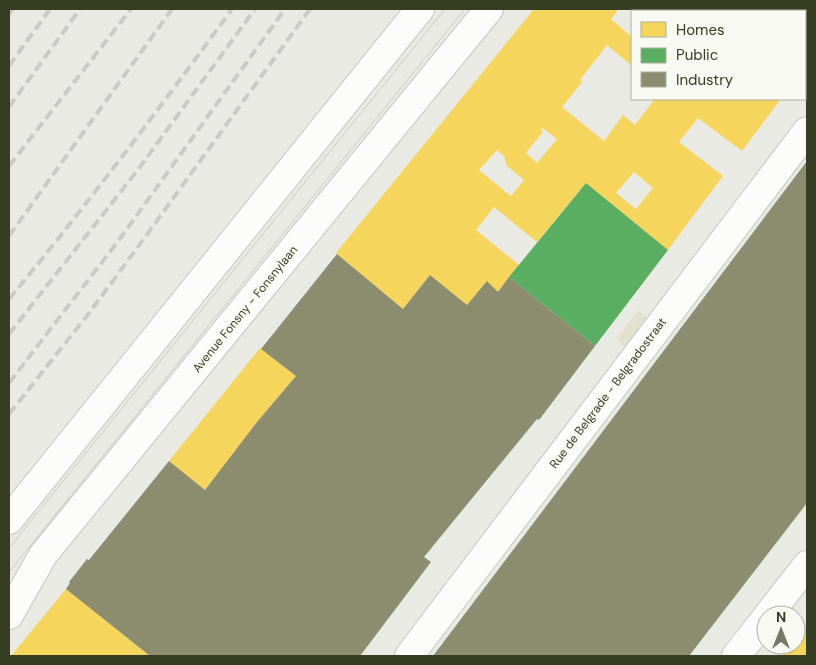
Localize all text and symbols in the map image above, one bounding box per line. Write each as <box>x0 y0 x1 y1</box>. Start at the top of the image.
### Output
legend <box>631 10 806 100</box>
text: Homes <box>676 20 725 40</box>
text: Public <box>676 45 718 65</box>
text: Industry <box>676 70 734 90</box>
street label: Avenue Fonsny - Fonsnylaan <box>189 242 301 376</box>
street label: Rue de Belgrade - Belgradostraat <box>546 314 670 472</box>
north arrow <box>756 605 806 655</box>
text: N <box>776 608 786 626</box>

